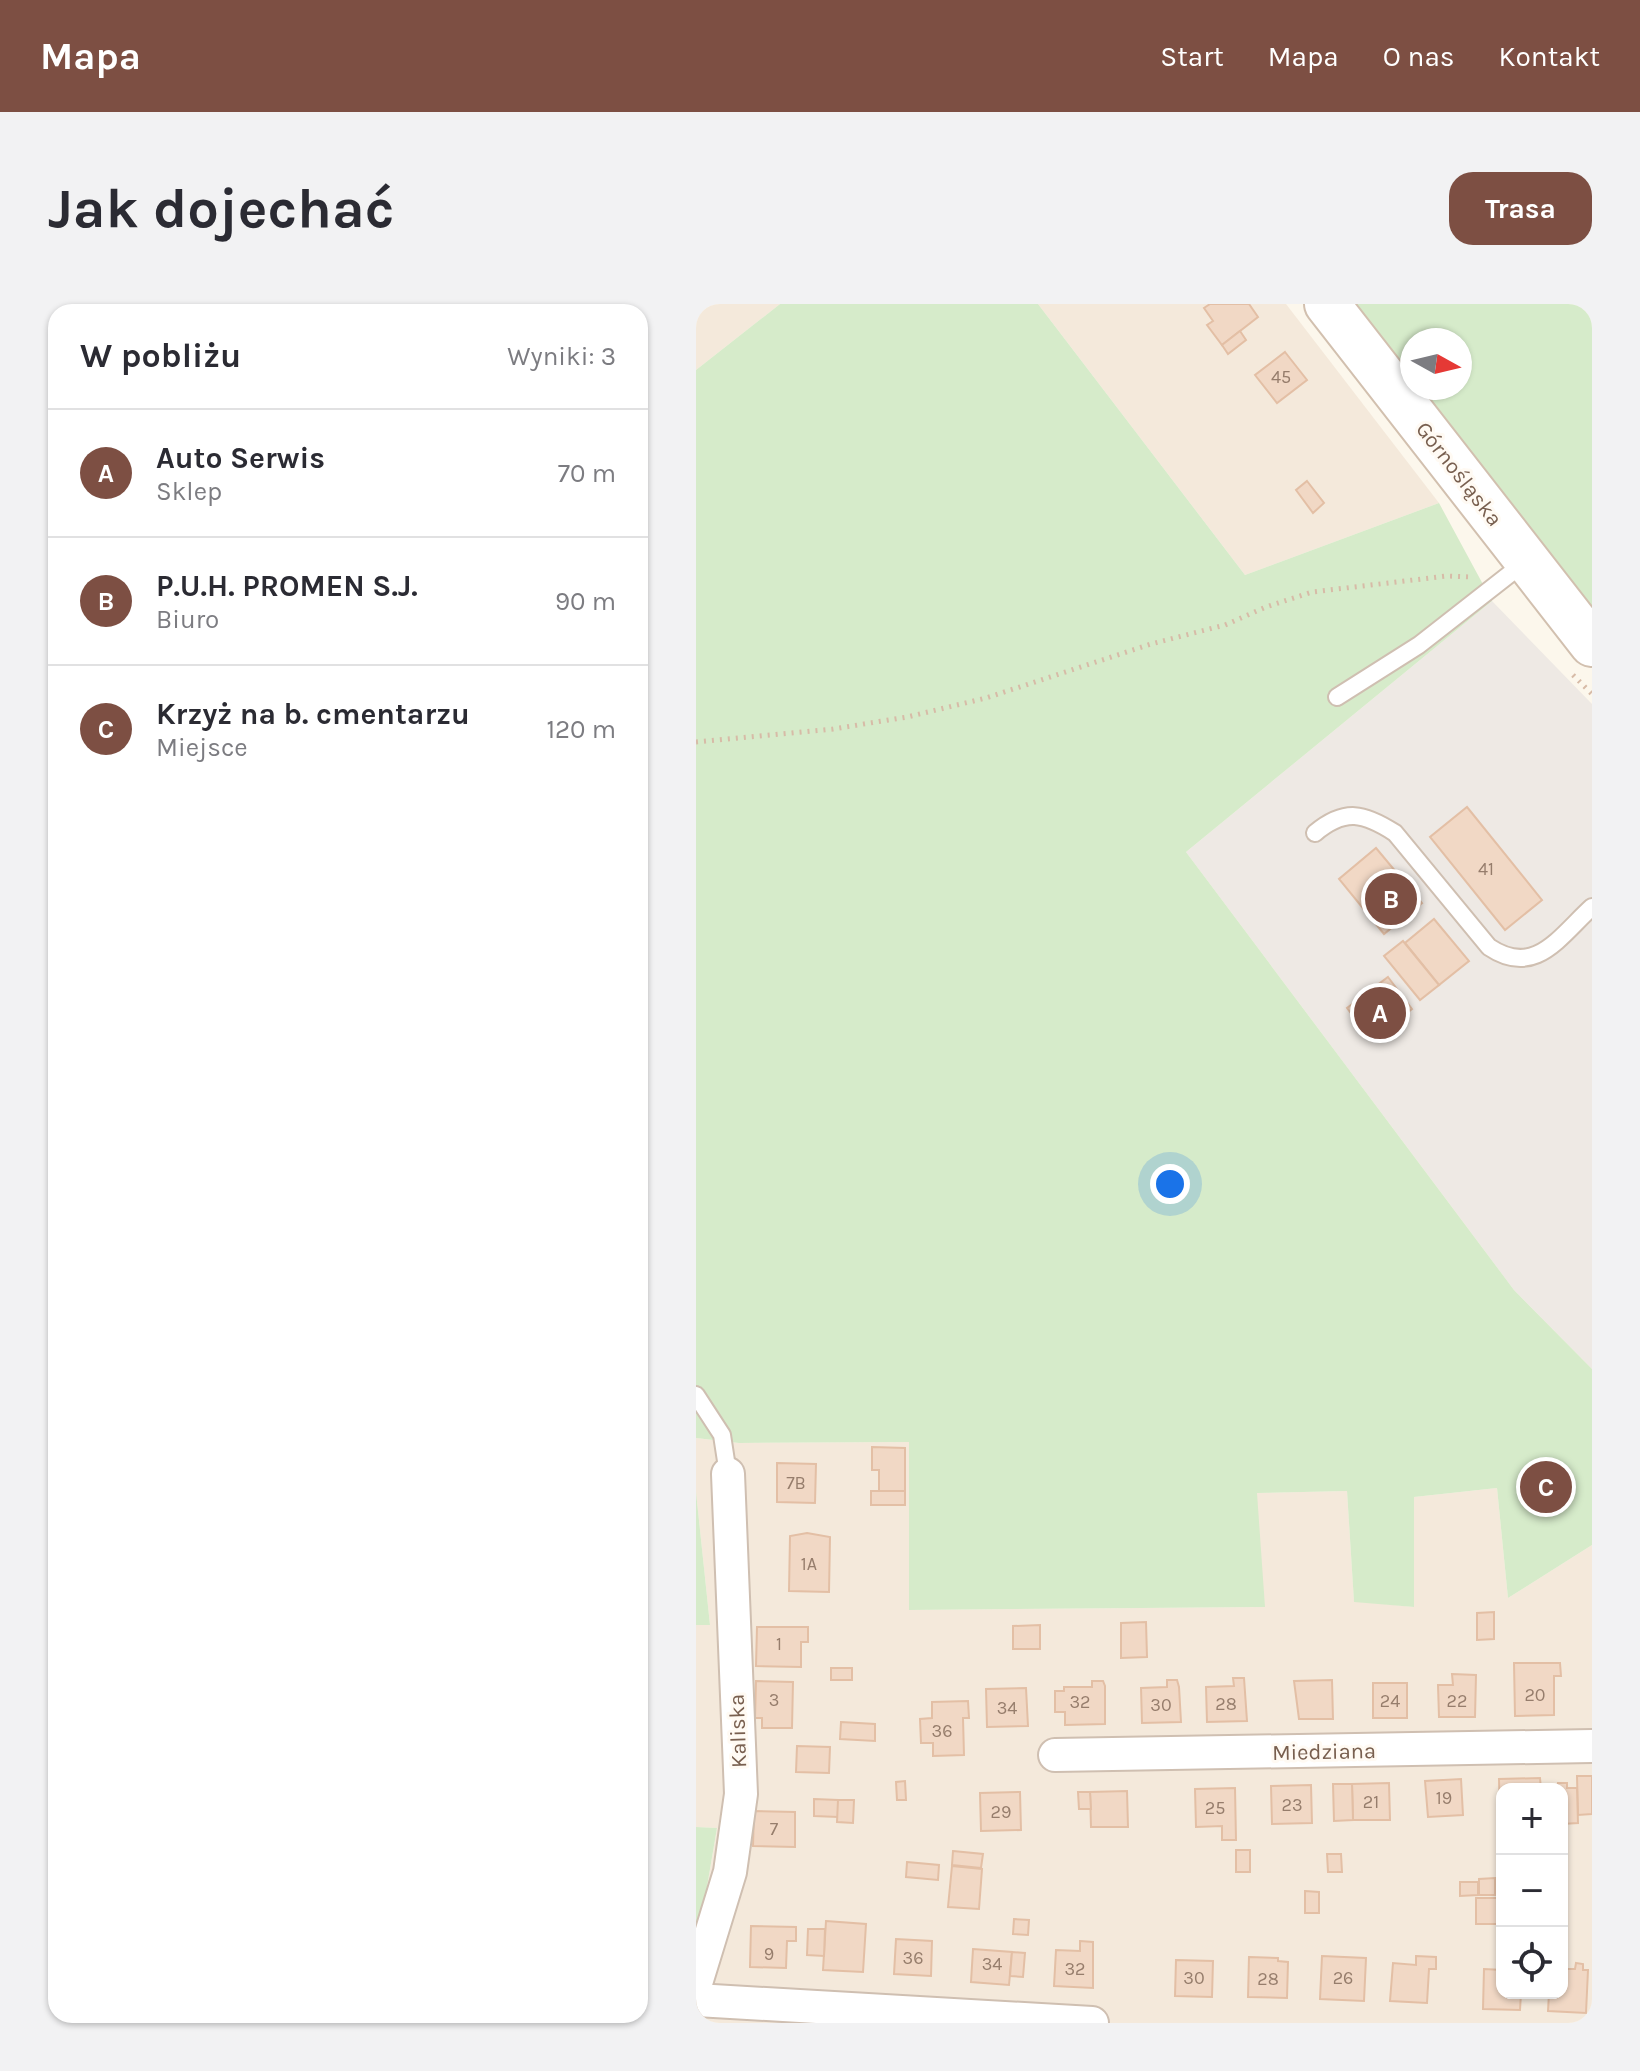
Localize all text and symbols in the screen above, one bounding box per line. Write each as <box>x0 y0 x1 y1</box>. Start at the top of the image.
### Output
text: Mapa <box>40 34 141 79</box>
text: Start <box>1160 40 1224 73</box>
text: Mapa <box>1268 40 1339 73</box>
text: O nas <box>1383 40 1455 73</box>
text: Kontakt <box>1499 40 1600 73</box>
button: Trasa <box>1449 172 1592 245</box>
text: Jak dojechać <box>48 176 394 241</box>
north arrow <box>1400 328 1472 400</box>
text: W pobliżu <box>80 336 241 376</box>
text: Wyniki: 3 <box>507 341 616 372</box>
house number: 45 <box>1271 366 1291 388</box>
street label: Górnośląska <box>1410 417 1508 531</box>
text: Auto Serwis <box>156 440 325 476</box>
text: A <box>98 458 114 489</box>
text: 70 m <box>558 458 616 489</box>
text: Sklep <box>156 476 222 507</box>
text: P.U.H. PROMEN S.J. <box>156 568 418 604</box>
text: B <box>98 586 114 617</box>
text: 90 m <box>555 586 616 617</box>
text: Biuro <box>156 604 219 635</box>
text: Krzyż na b. cmentarzu <box>156 696 470 732</box>
text: C <box>98 714 114 745</box>
text: 120 m <box>546 714 616 745</box>
text: Miejsce <box>156 732 248 763</box>
house number: 41 <box>1478 858 1494 880</box>
pin: B <box>1365 869 1417 929</box>
pin: A <box>1354 983 1406 1043</box>
your location <box>1150 1164 1190 1204</box>
pin: C <box>1520 1457 1572 1517</box>
house number: 7B <box>786 1472 806 1494</box>
house number: 1A <box>801 1553 817 1575</box>
house number: 1 <box>776 1633 782 1655</box>
house number: 20 <box>1524 1684 1546 1706</box>
house number: 3 <box>769 1689 779 1711</box>
house number: 24 <box>1380 1690 1400 1712</box>
house number: 22 <box>1447 1690 1467 1712</box>
house number: 32 <box>1069 1691 1091 1713</box>
street label: Kaliska <box>724 1693 752 1769</box>
house number: 28 <box>1215 1693 1237 1715</box>
house number: 30 <box>1150 1694 1172 1716</box>
house number: 34 <box>997 1697 1017 1719</box>
house number: 36 <box>932 1720 952 1742</box>
street label: Miedziana <box>1272 1738 1376 1766</box>
map controls <box>1496 1783 1568 1999</box>
button: + <box>1496 1783 1568 1855</box>
house number: 19 <box>1436 1787 1452 1809</box>
house number: 21 <box>1363 1791 1379 1813</box>
house number: 23 <box>1281 1794 1303 1816</box>
house number: 25 <box>1205 1797 1225 1819</box>
house number: 29 <box>991 1801 1011 1823</box>
house number: 7 <box>770 1818 779 1840</box>
button: − <box>1496 1855 1568 1927</box>
button: locate <box>1496 1927 1568 1999</box>
house number: 9 <box>764 1943 774 1965</box>
house number: 36 <box>903 1947 923 1969</box>
house number: 34 <box>982 1953 1002 1975</box>
house number: 32 <box>1064 1958 1086 1980</box>
house number: 30 <box>1183 1967 1205 1989</box>
house number: 26 <box>1333 1967 1353 1989</box>
house number: 28 <box>1257 1968 1279 1990</box>

